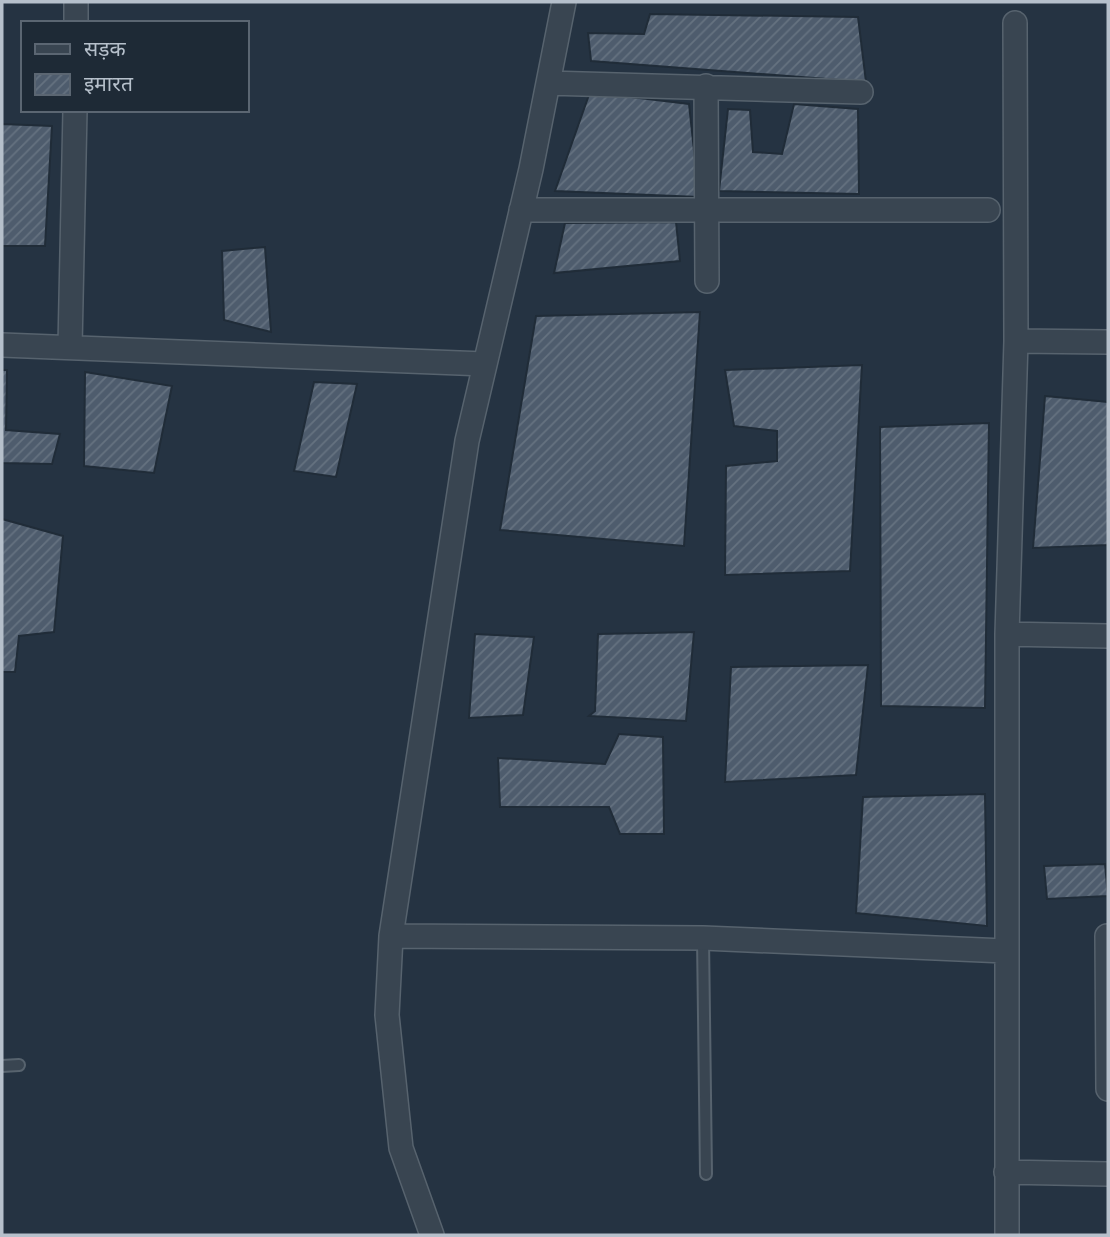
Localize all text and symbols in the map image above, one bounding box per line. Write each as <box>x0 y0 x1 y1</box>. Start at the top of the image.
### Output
legend <box>21 21 248 112</box>
text: सड़क <box>84 35 126 62</box>
text: इमारत <box>84 70 134 97</box>

